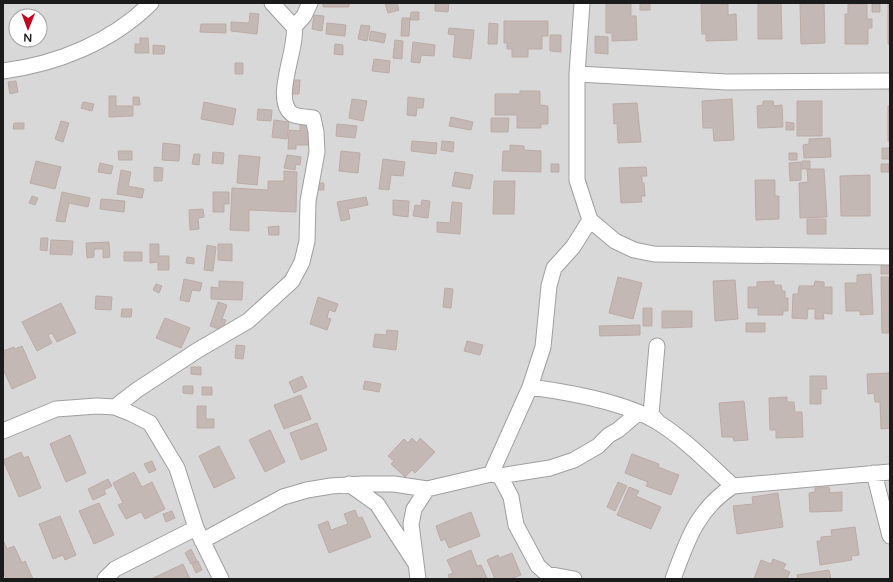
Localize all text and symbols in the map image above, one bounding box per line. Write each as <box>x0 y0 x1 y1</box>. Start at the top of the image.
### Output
north arrow <box>8 8 48 48</box>
text: N <box>23 31 32 44</box>

